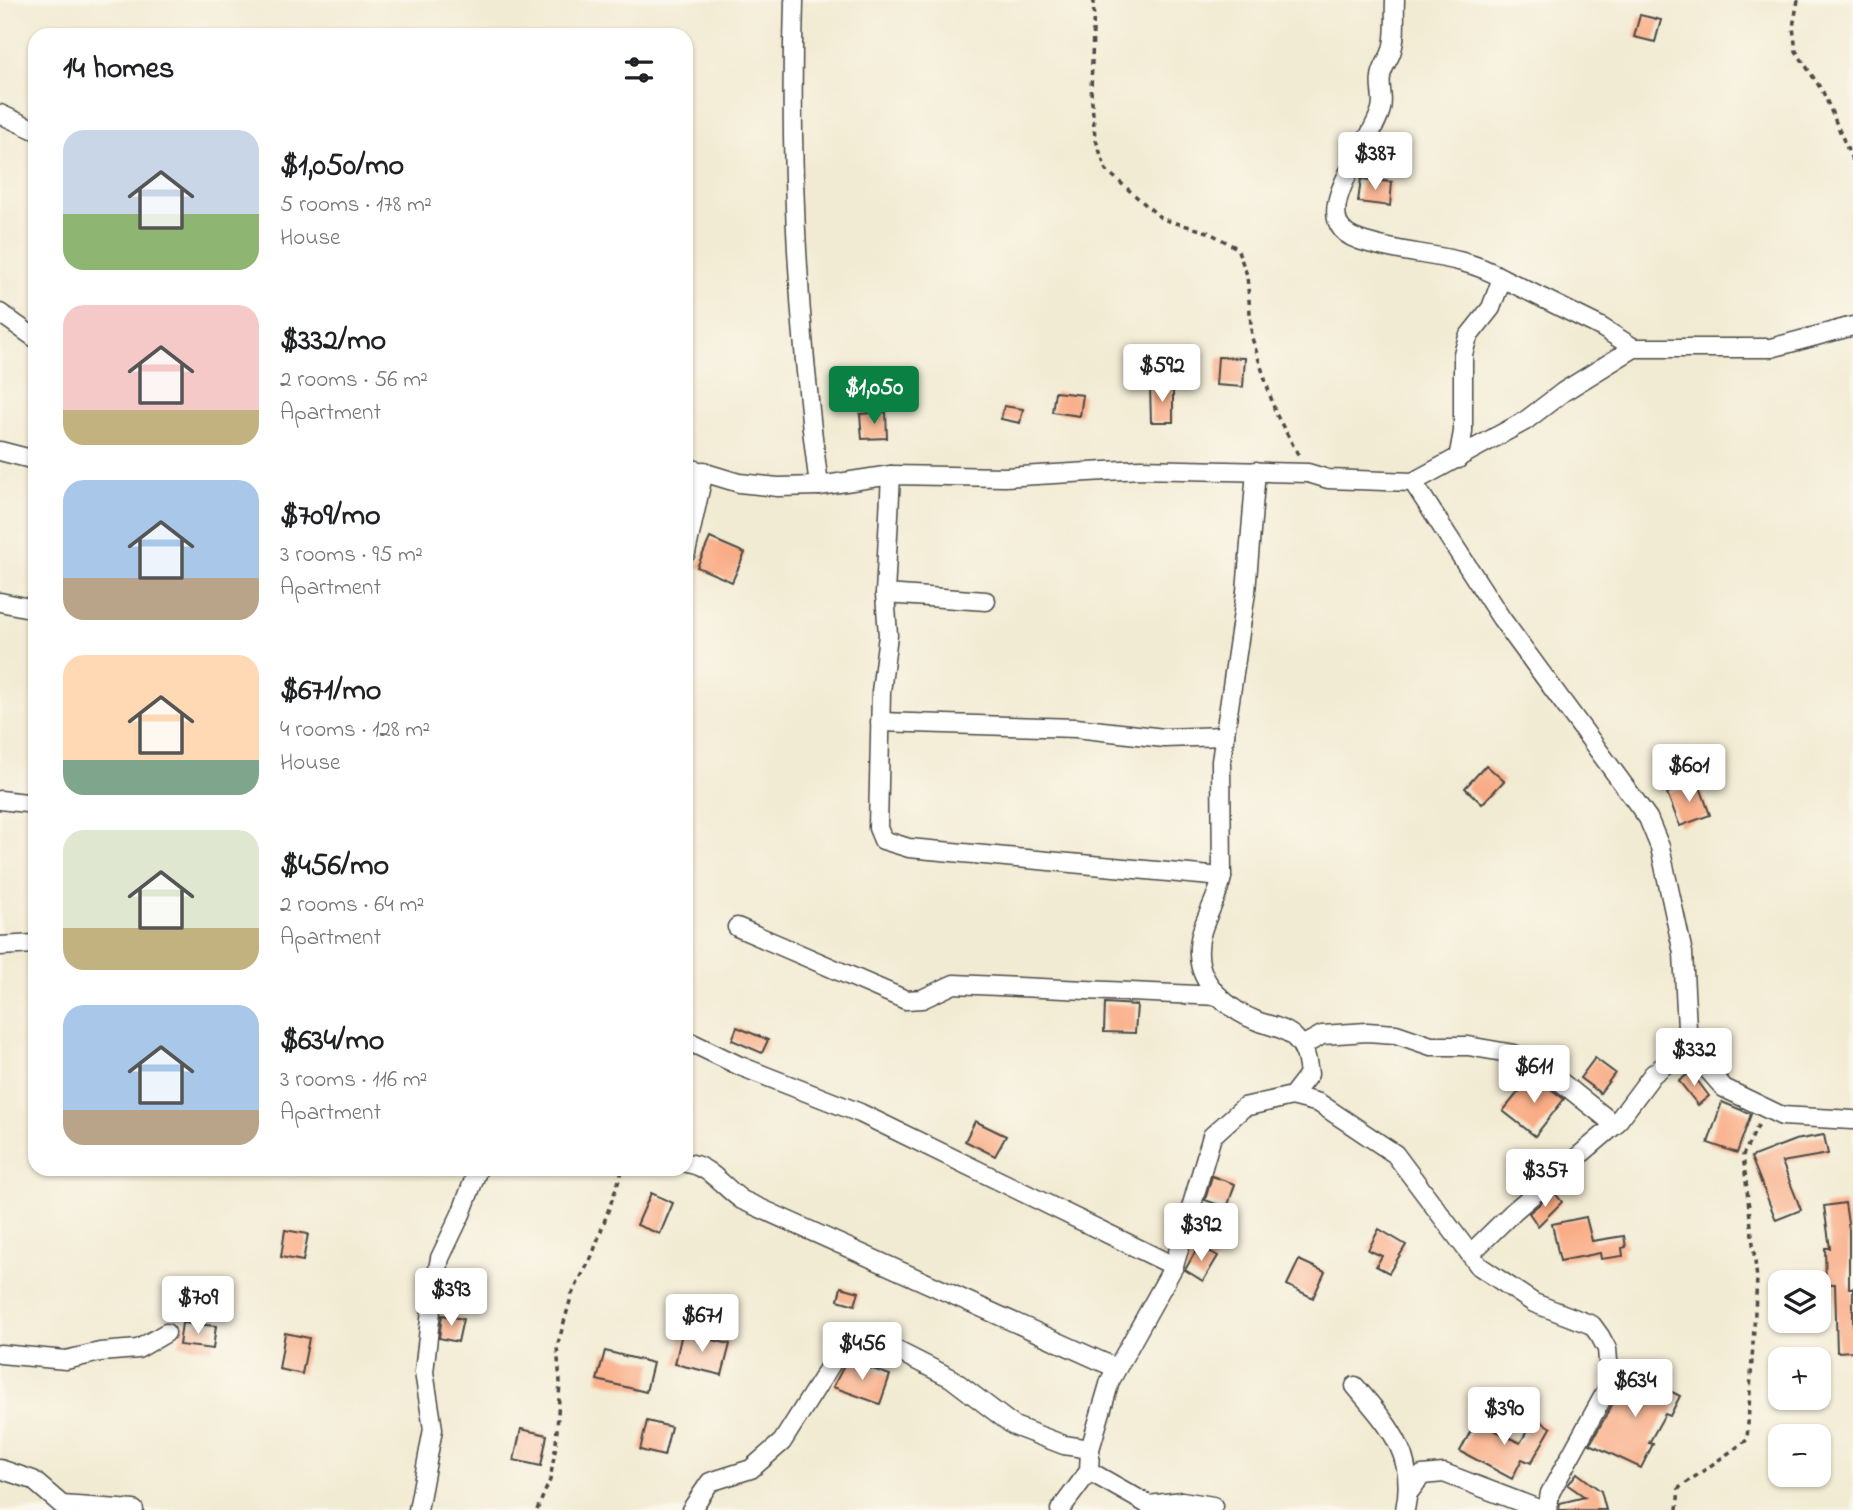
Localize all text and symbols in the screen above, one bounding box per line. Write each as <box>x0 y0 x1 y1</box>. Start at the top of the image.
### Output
text: 14 homes <box>63 48 174 92</box>
icon: filters <box>620 51 658 89</box>
pin: $387 <box>1334 132 1416 192</box>
text: $387 <box>1354 138 1396 171</box>
text: $1,050/mo <box>280 145 404 189</box>
icon: home <box>119 158 203 242</box>
text: 5 rooms · 178 m² <box>280 189 432 222</box>
text: House <box>280 222 340 255</box>
text: $332/mo <box>280 320 386 364</box>
icon: home <box>119 333 203 417</box>
pin: $592 <box>1121 344 1203 404</box>
text: $592 <box>1139 350 1185 383</box>
text: 2 rooms · 56 m² <box>280 364 428 397</box>
pin: $1,050 <box>817 366 931 426</box>
text: $1,050 <box>845 372 903 405</box>
text: Apartment <box>280 397 381 430</box>
text: $709/mo <box>280 495 381 539</box>
icon: home <box>119 508 203 592</box>
text: 3 rooms · 95 m² <box>280 539 423 572</box>
text: Apartment <box>280 572 381 605</box>
text: $671/mo <box>280 670 381 714</box>
icon: home <box>119 683 203 767</box>
text: 4 rooms · 128 m² <box>280 714 430 747</box>
pin: $601 <box>1648 744 1730 804</box>
text: House <box>280 747 340 780</box>
text: $601 <box>1668 750 1710 783</box>
text: $456/mo <box>280 845 389 889</box>
icon: home <box>119 858 203 942</box>
text: 2 rooms · 64 m² <box>280 889 424 922</box>
text: Apartment <box>280 922 381 955</box>
text: $634/mo <box>280 1020 384 1064</box>
pin: $332 <box>1653 1028 1735 1088</box>
icon: home <box>119 1033 203 1117</box>
text: $332 <box>1672 1034 1716 1067</box>
pin: $611 <box>1493 1046 1575 1105</box>
text: $611 <box>1515 1051 1553 1084</box>
text: 3 rooms · 116 m² <box>280 1064 427 1097</box>
text: Apartment <box>280 1097 381 1130</box>
pin: $357 <box>1504 1150 1586 1209</box>
text: $357 <box>1522 1155 1568 1188</box>
pin: $392 <box>1160 1204 1242 1263</box>
text: $392 <box>1180 1209 1222 1242</box>
pin: $393 <box>410 1268 492 1328</box>
map controls <box>1768 1270 1831 1487</box>
button: layers <box>1768 1270 1831 1333</box>
text: $393 <box>431 1274 471 1307</box>
pin: $709 <box>157 1276 239 1336</box>
text: $709 <box>178 1282 218 1315</box>
pin: $671 <box>661 1294 743 1354</box>
text: $671 <box>682 1300 722 1333</box>
pin: $456 <box>821 1322 903 1382</box>
text: $456 <box>839 1328 885 1361</box>
button: + <box>1768 1347 1831 1410</box>
pin: $634 <box>1594 1360 1676 1419</box>
text: $634 <box>1613 1365 1657 1398</box>
pin: $390 <box>1463 1388 1545 1447</box>
text: $390 <box>1484 1393 1524 1426</box>
button: − <box>1768 1424 1831 1487</box>

